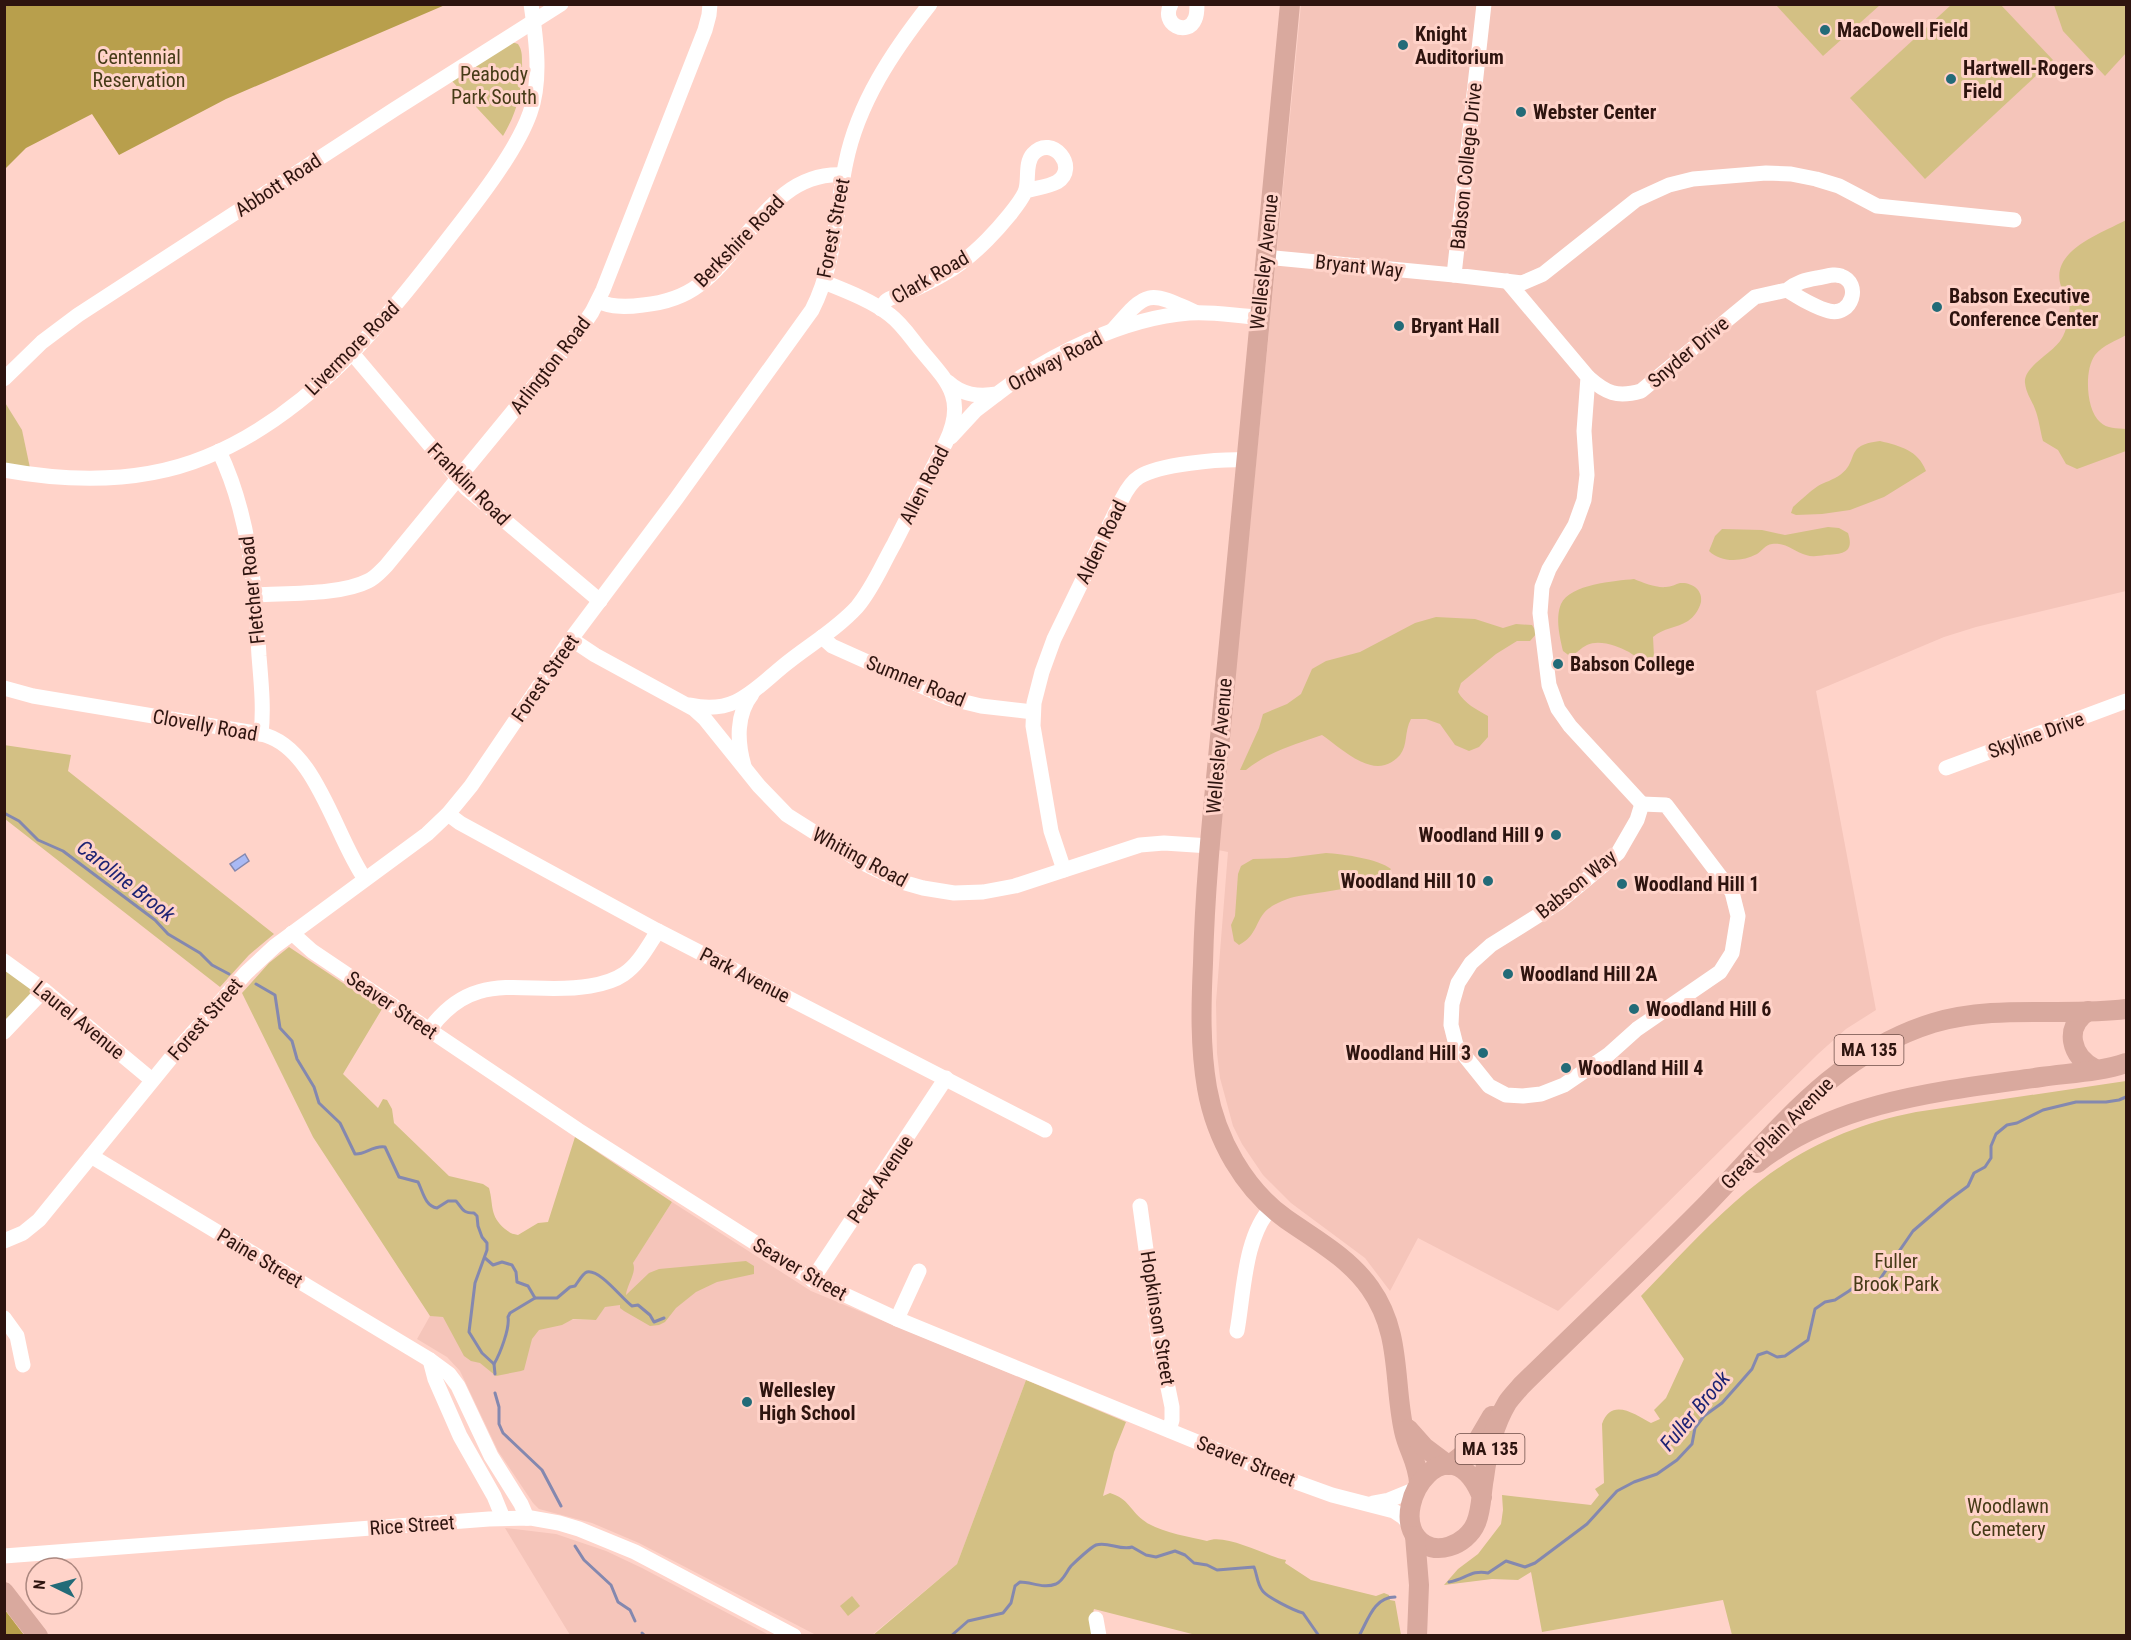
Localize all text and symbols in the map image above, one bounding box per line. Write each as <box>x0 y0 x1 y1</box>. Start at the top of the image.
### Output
place label: MacDowell Field <box>1837 18 1968 42</box>
place label: Knight Auditorium <box>1415 22 1504 69</box>
marker: MacDowell Field <box>1818 23 1832 37</box>
marker: Knight Auditorium <box>1396 38 1410 52</box>
park label: Centennial Reservation <box>93 45 185 92</box>
place label: Hartwell-Rogers Field <box>1963 56 2094 103</box>
park label: Peabody Park South <box>451 62 537 109</box>
marker: Hartwell-Rogers Field <box>1944 72 1958 86</box>
street label: Babson College Drive <box>1445 81 1487 251</box>
place label: Webster Center <box>1533 100 1657 124</box>
marker: Webster Center <box>1514 105 1528 119</box>
street label: Abbott Road <box>230 148 326 222</box>
street label: Forest Street <box>812 176 854 280</box>
street label: Berkshire Road <box>689 190 789 292</box>
street label: Wellesley Avenue <box>1245 193 1283 331</box>
street label: Clark Road <box>887 245 973 309</box>
street label: Bryant Way <box>1314 249 1404 283</box>
place label: Babson Executive Conference Center <box>1949 284 2099 331</box>
street label: Livermore Road <box>300 296 404 400</box>
marker: Babson Executive Conference Center <box>1930 300 1944 314</box>
street label: Snyder Drive <box>1643 311 1733 393</box>
street label: Arlington Road <box>505 312 595 418</box>
place label: Bryant Hall <box>1411 314 1500 338</box>
marker: Bryant Hall <box>1392 319 1406 333</box>
street label: Ordway Road <box>1004 326 1106 396</box>
street label: Franklin Road <box>423 438 515 530</box>
street label: Allen Road <box>894 442 954 528</box>
street label: Alden Road <box>1071 496 1131 588</box>
street label: Fletcher Road <box>234 535 270 645</box>
street label: Forest Street <box>506 630 584 726</box>
street label: Sumner Road <box>863 650 969 712</box>
place label: Babson College <box>1570 652 1695 676</box>
marker: Babson College <box>1551 657 1565 671</box>
street label: Wellesley Avenue <box>1201 677 1237 815</box>
street label: Clovelly Road <box>151 704 259 746</box>
street label: Skyline Drive <box>1985 707 2087 763</box>
street label: Whiting Road <box>808 822 912 892</box>
place label: Woodland Hill 9 <box>1419 823 1544 847</box>
marker: Woodland Hill 9 <box>1549 828 1563 842</box>
water label: Caroline Brook <box>72 835 180 927</box>
street label: Babson Way <box>1531 844 1621 924</box>
place label: Woodland Hill 10 <box>1340 869 1476 893</box>
place label: Woodland Hill 1 <box>1634 872 1759 896</box>
marker: Woodland Hill 10 <box>1481 874 1495 888</box>
marker: Woodland Hill 1 <box>1615 877 1629 891</box>
street label: Park Avenue <box>696 942 794 1008</box>
place label: Woodland Hill 2A <box>1520 962 1657 986</box>
street label: Seaver Street <box>342 966 442 1044</box>
marker: Woodland Hill 2A <box>1501 967 1515 981</box>
street label: Forest Street <box>163 973 247 1065</box>
street label: Laurel Avenue <box>28 976 130 1064</box>
place label: Woodland Hill 6 <box>1646 997 1771 1021</box>
marker: Woodland Hill 6 <box>1627 1002 1641 1016</box>
road number: MA 135 <box>1834 1035 1904 1065</box>
place label: Woodland Hill 3 <box>1346 1041 1471 1065</box>
marker: Woodland Hill 3 <box>1476 1046 1490 1060</box>
place label: Woodland Hill 4 <box>1578 1056 1703 1080</box>
marker: Woodland Hill 4 <box>1559 1061 1573 1075</box>
street label: Great Plain Avenue <box>1716 1072 1838 1194</box>
street label: Peck Avenue <box>842 1131 918 1227</box>
street label: Paine Street <box>213 1223 307 1293</box>
street label: Seaver Street <box>749 1232 851 1306</box>
street label: Hopkinson Street <box>1136 1249 1180 1387</box>
park label: Fuller Brook Park <box>1853 1249 1939 1296</box>
water label: Fuller Brook <box>1655 1366 1736 1455</box>
place label: Wellesley High School <box>759 1378 856 1425</box>
marker: Wellesley High School <box>740 1395 754 1409</box>
street label: Seaver Street <box>1193 1430 1299 1492</box>
road number: MA 135 <box>1456 1434 1524 1464</box>
park label: Woodlawn Cemetery <box>1967 1494 2049 1541</box>
street label: Rice Street <box>369 1510 455 1540</box>
north arrow <box>24 1556 84 1616</box>
text: N <box>30 1579 49 1590</box>

